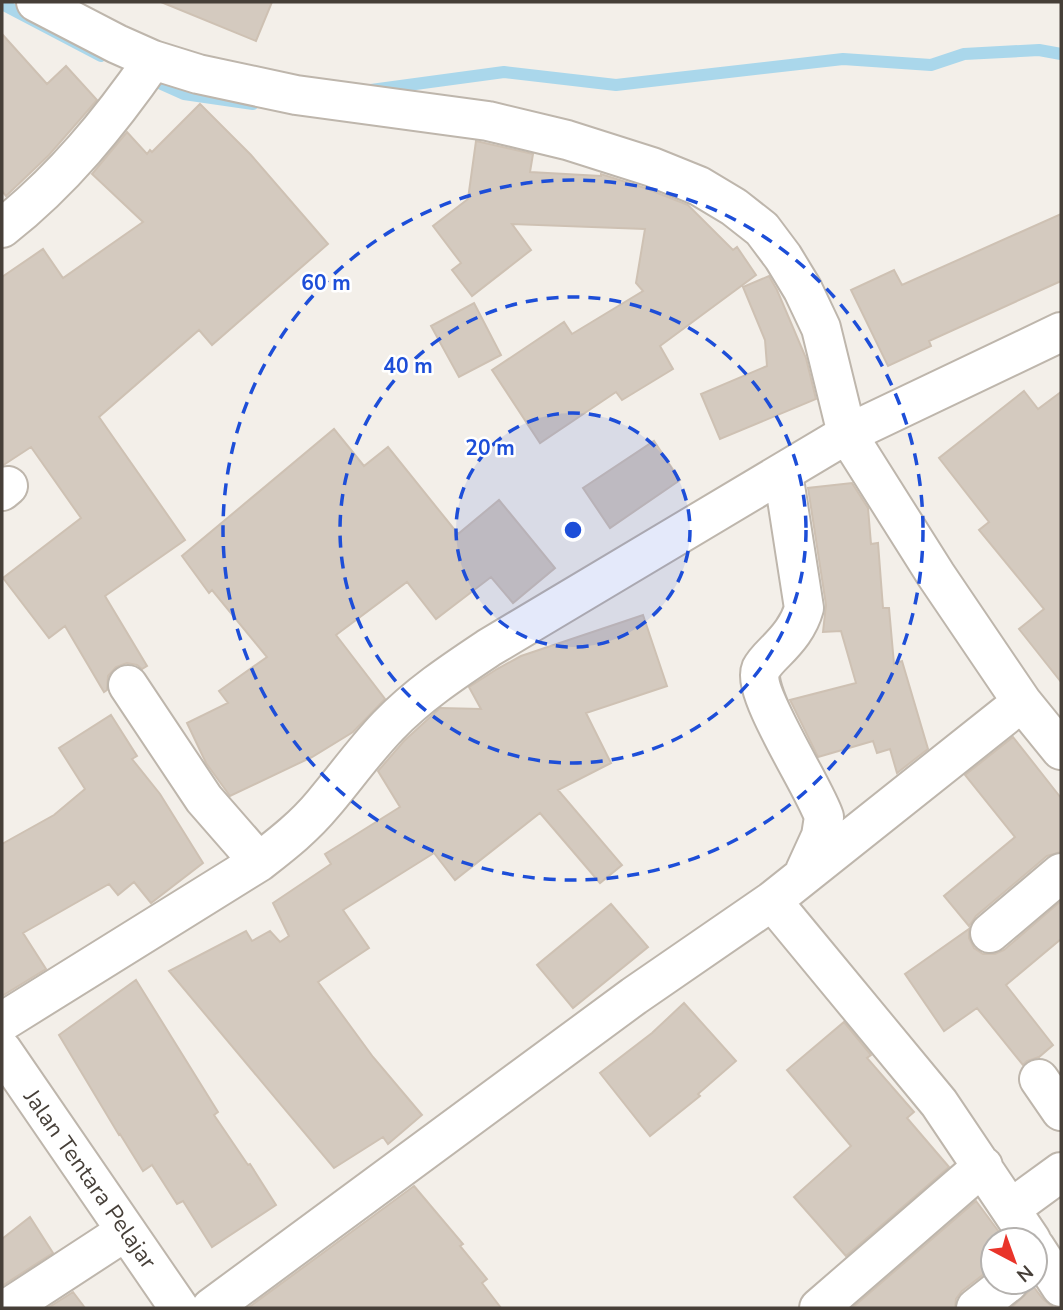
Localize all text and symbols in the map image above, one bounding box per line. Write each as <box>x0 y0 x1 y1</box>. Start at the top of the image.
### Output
text: 60 m <box>301 269 351 297</box>
text: 40 m <box>383 352 433 380</box>
text: 20 m <box>465 434 515 462</box>
centre of rings <box>561 518 585 542</box>
street label: Jalan Tentara Pelajar <box>16 1082 164 1276</box>
north arrow <box>979 1226 1049 1296</box>
text: N <box>1011 1259 1038 1288</box>

